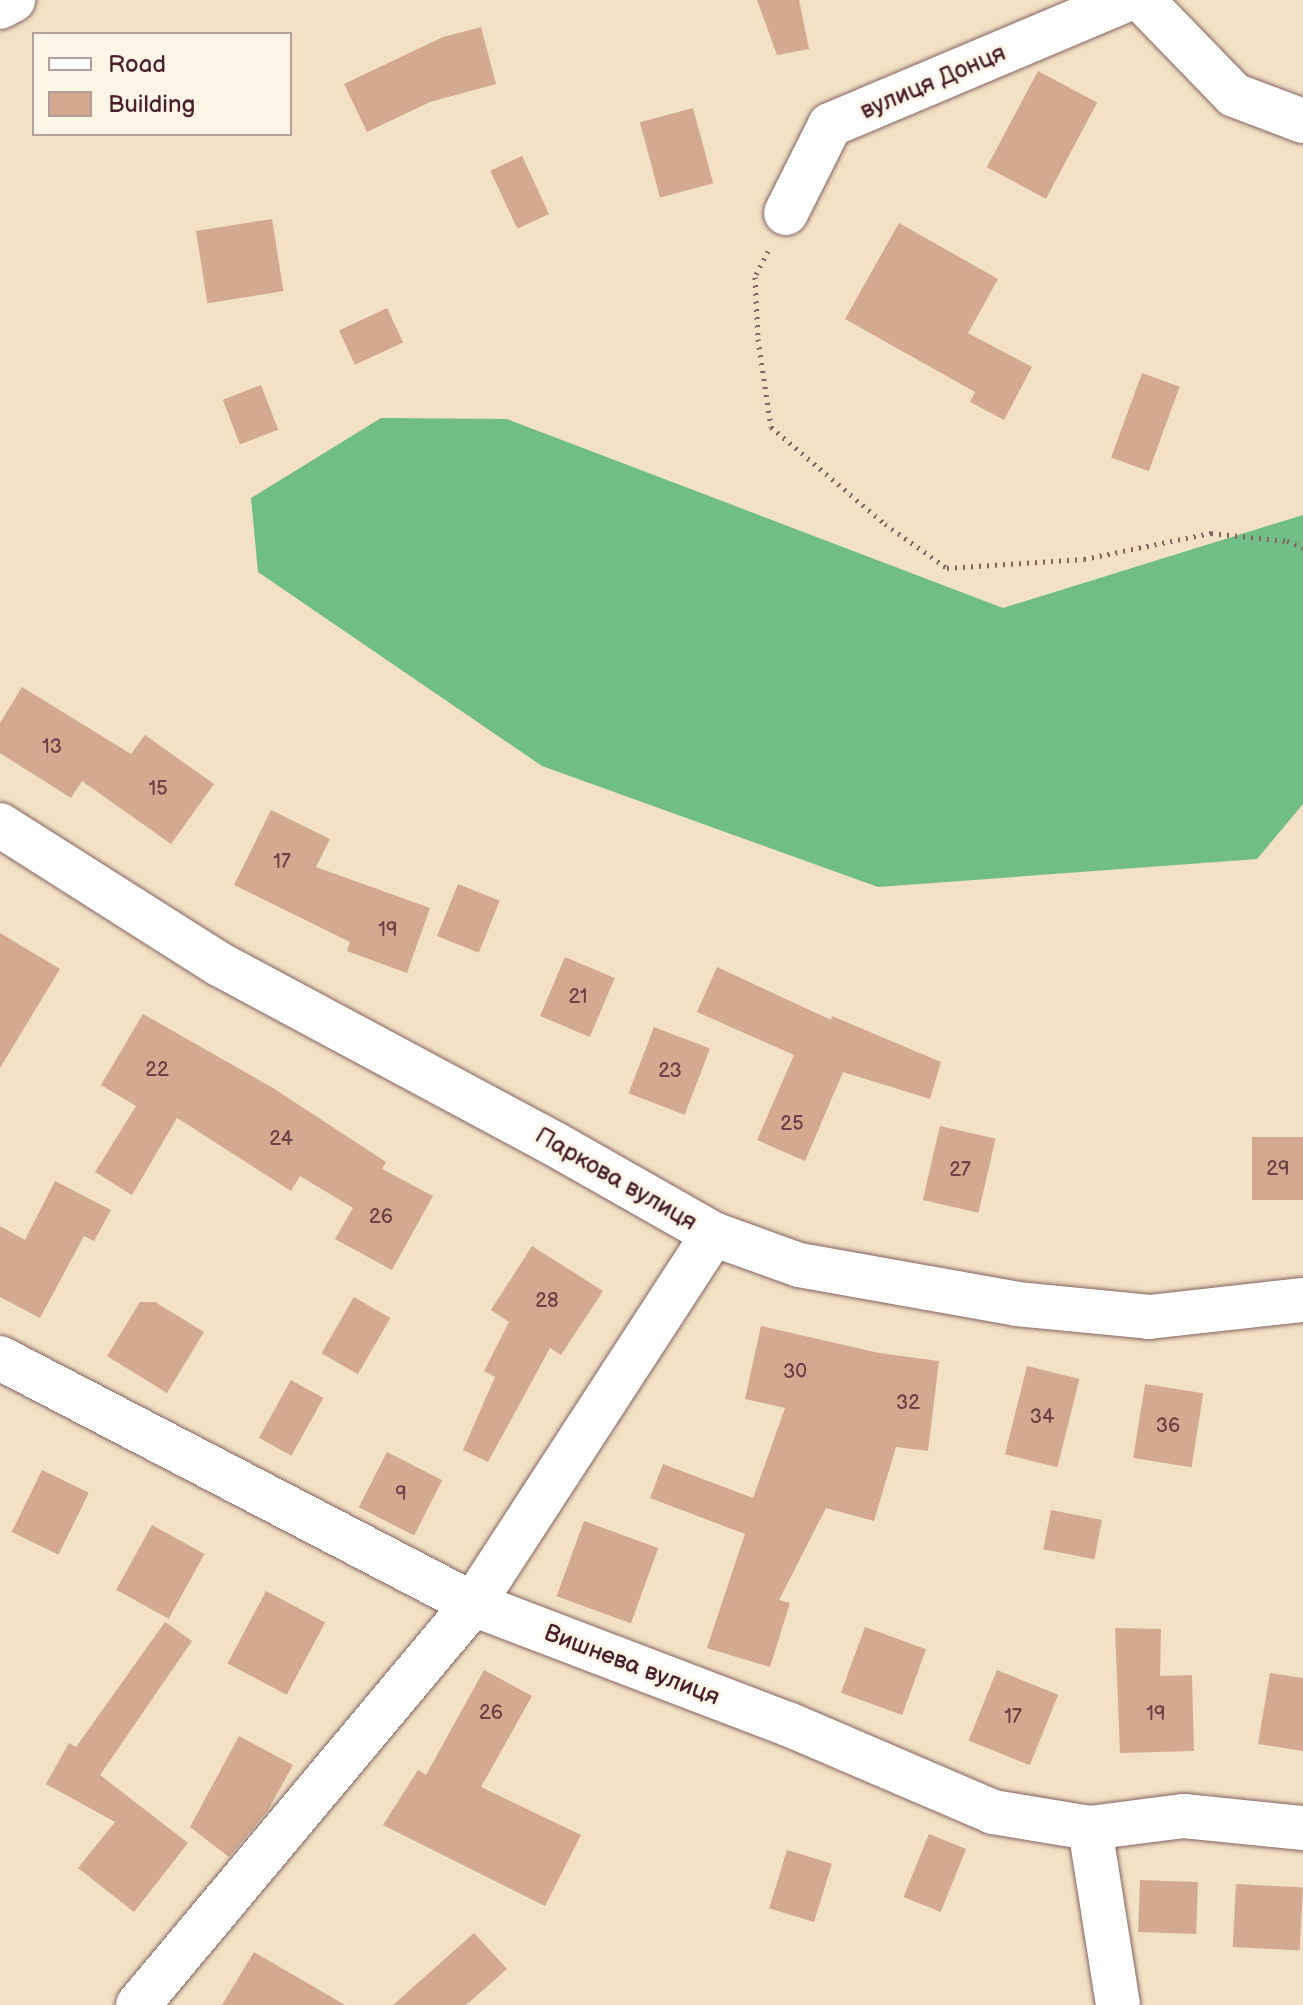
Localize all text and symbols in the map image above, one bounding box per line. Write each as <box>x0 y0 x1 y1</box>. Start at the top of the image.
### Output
legend <box>32 32 292 136</box>
street label: вулиця Донця <box>856 38 1010 126</box>
text: Road <box>108 50 166 79</box>
text: Building <box>108 90 195 119</box>
house number: 13 <box>42 735 62 759</box>
house number: 15 <box>148 777 168 801</box>
house number: 17 <box>273 850 291 874</box>
house number: 19 <box>378 918 398 942</box>
house number: 21 <box>568 985 588 1009</box>
house number: 22 <box>145 1058 169 1082</box>
house number: 23 <box>658 1059 682 1083</box>
house number: 25 <box>780 1112 804 1136</box>
street label: Паркова вулиця <box>530 1121 702 1237</box>
house number: 24 <box>269 1127 293 1151</box>
house number: 29 <box>1266 1157 1290 1181</box>
house number: 27 <box>949 1158 971 1182</box>
house number: 26 <box>369 1205 393 1229</box>
house number: 28 <box>535 1289 559 1313</box>
house number: 30 <box>783 1360 807 1384</box>
house number: 32 <box>896 1391 920 1415</box>
house number: 34 <box>1030 1405 1054 1429</box>
house number: 36 <box>1156 1414 1180 1438</box>
house number: 9 <box>395 1482 407 1506</box>
street label: Вишнева вулиця <box>540 1618 724 1712</box>
house number: 26 <box>479 1701 503 1725</box>
house number: 19 <box>1146 1702 1166 1726</box>
house number: 17 <box>1004 1705 1022 1729</box>

